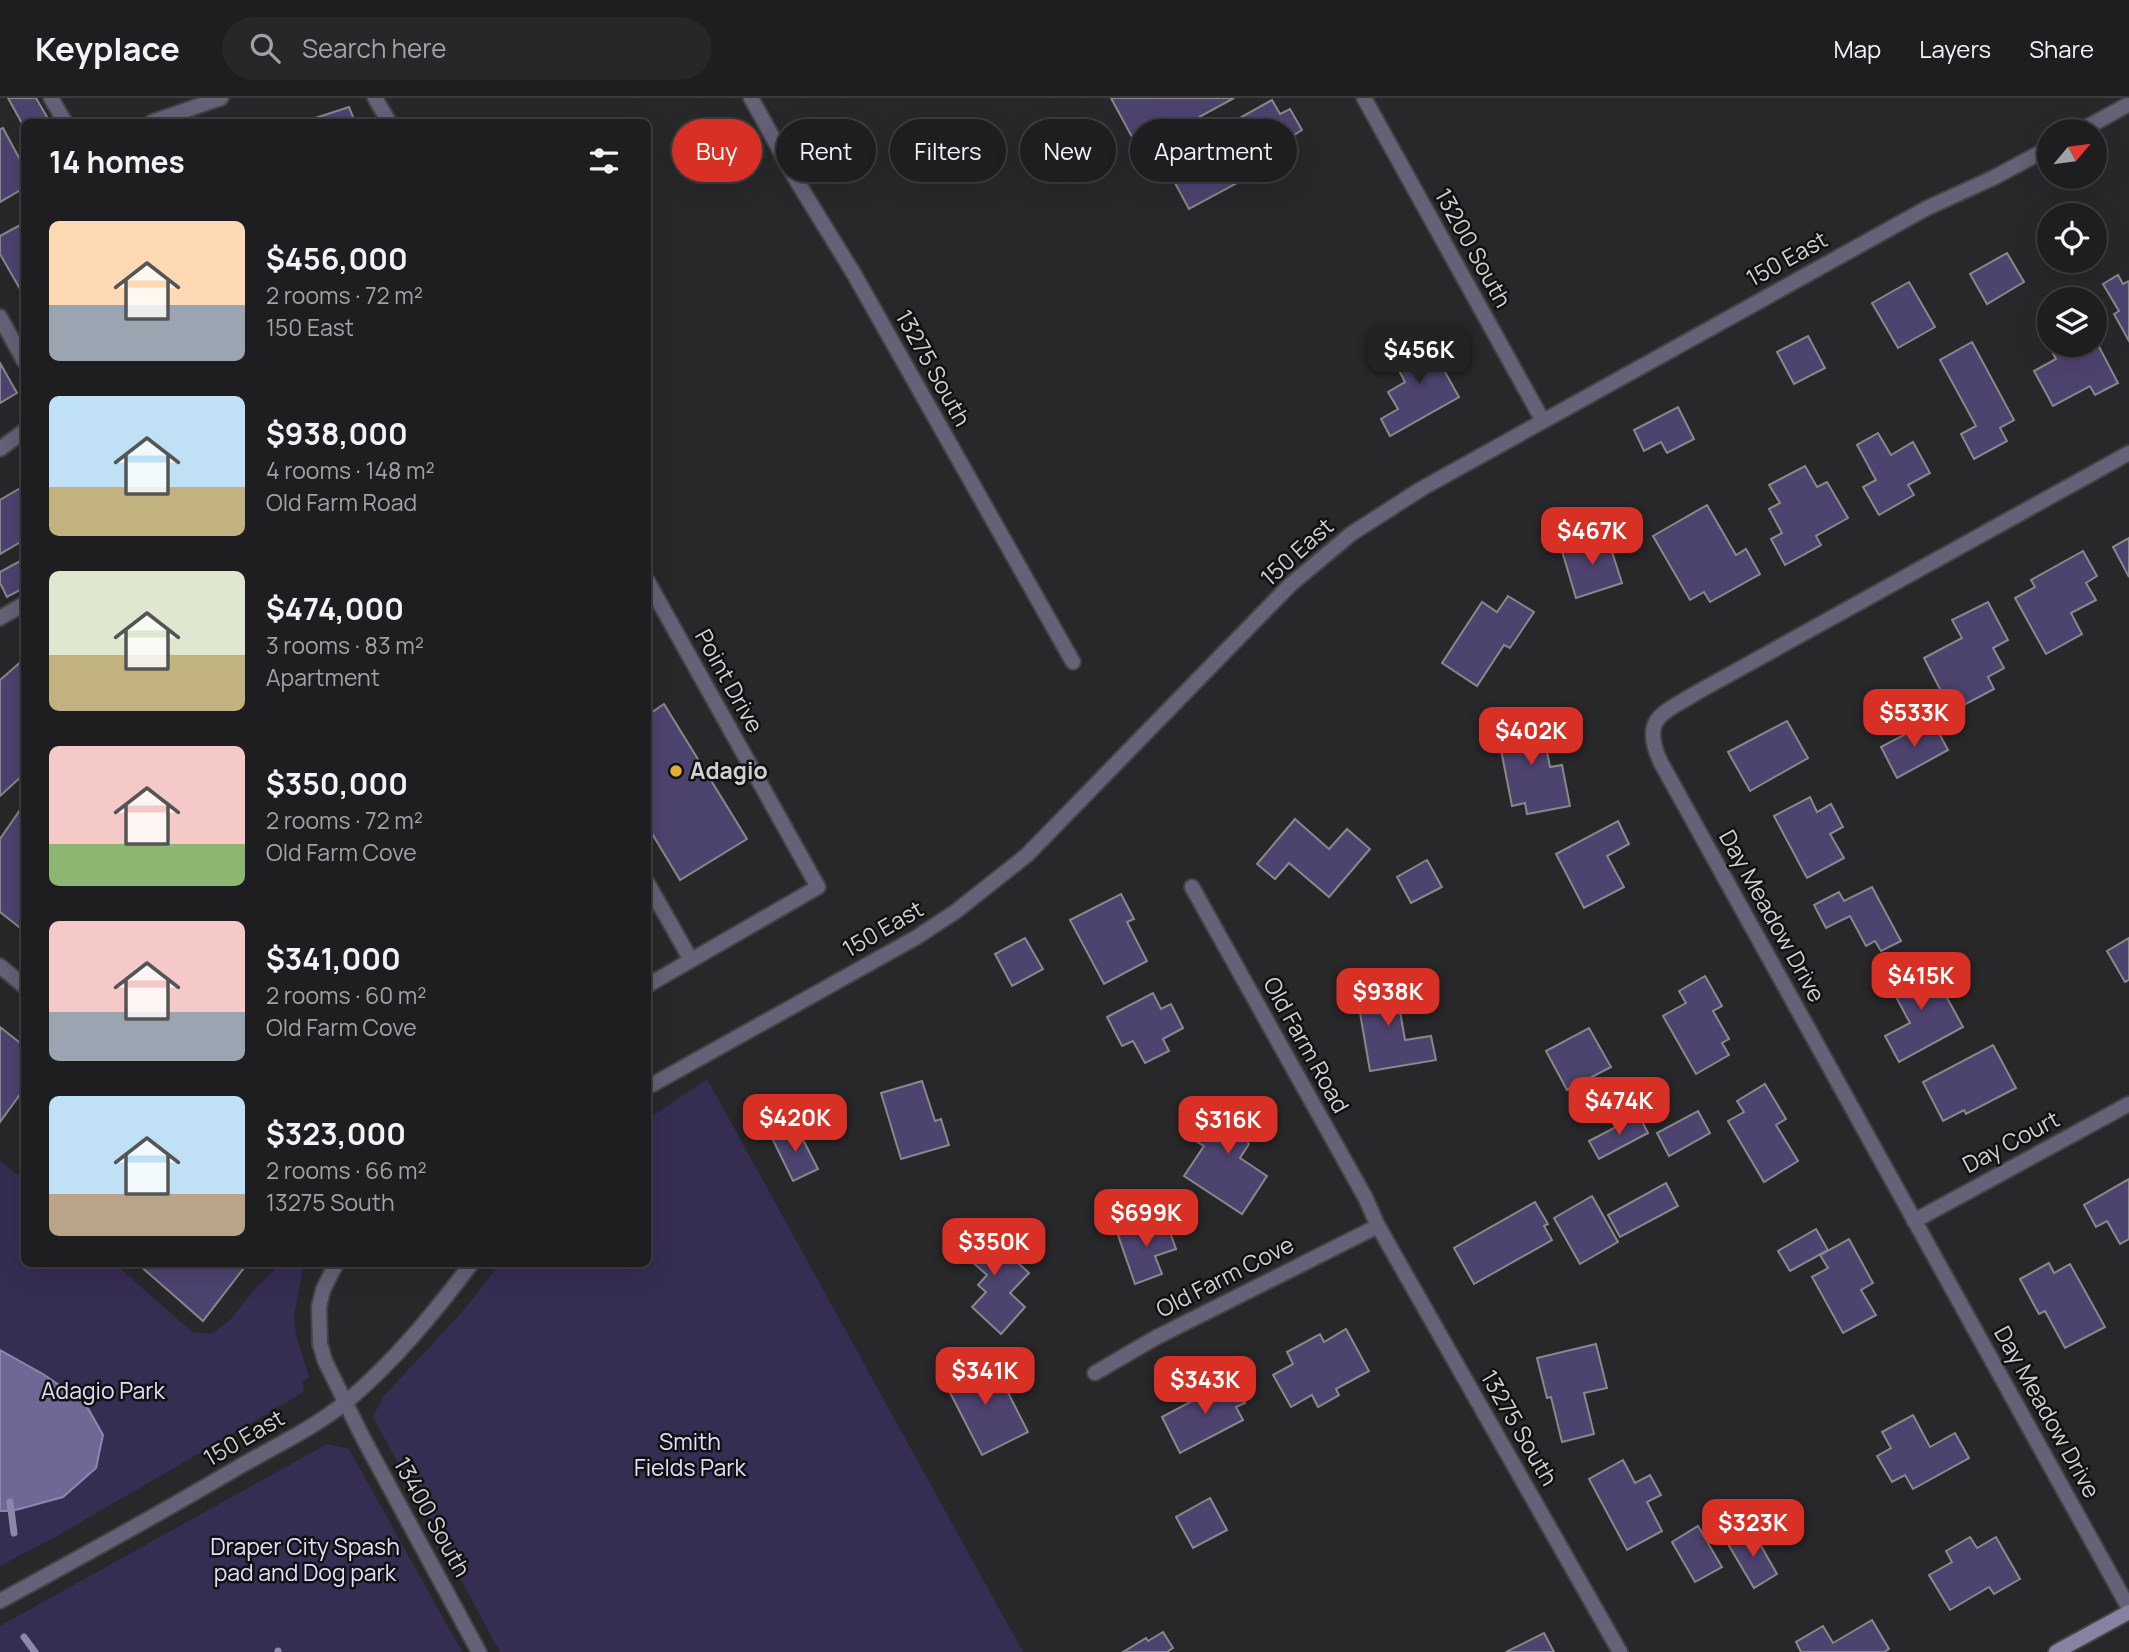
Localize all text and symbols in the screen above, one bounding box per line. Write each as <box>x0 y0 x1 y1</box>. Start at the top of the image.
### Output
search box <box>222 17 712 80</box>
text: Keyplace <box>35 26 180 71</box>
icon: search <box>246 29 284 67</box>
text: Search here <box>302 30 447 66</box>
text: Map <box>1834 32 1881 65</box>
text: Layers <box>1919 32 1991 65</box>
text: Share <box>2029 32 2094 65</box>
chip: Buy <box>672 119 762 182</box>
chip: Rent <box>776 119 876 182</box>
chip: Filters <box>890 119 1006 182</box>
chip: New <box>1020 119 1116 182</box>
chip: Apartment <box>1130 119 1297 182</box>
north arrow <box>2037 119 2107 189</box>
map controls <box>2037 119 2107 357</box>
text: 14 homes <box>49 141 185 182</box>
icon: filters <box>585 142 623 180</box>
street label: 13200 South <box>1428 182 1520 313</box>
button: locate <box>2037 203 2107 273</box>
street label: 150 East <box>1740 223 1833 293</box>
text: $456,000 <box>266 238 408 279</box>
icon: home <box>105 249 189 333</box>
text: 2 rooms · 72 m² <box>266 279 423 311</box>
button: layers <box>2037 287 2107 357</box>
street label: 13275 South <box>889 304 979 431</box>
text: 150 East <box>266 311 354 343</box>
pin: $456K <box>1370 327 1468 386</box>
text: $456K <box>1383 333 1455 365</box>
text: $938,000 <box>266 413 408 454</box>
icon: home <box>105 424 189 508</box>
text: 4 rooms · 148 m² <box>266 454 435 486</box>
text: Old Farm Road <box>266 486 417 518</box>
pin: $467K <box>1543 508 1641 567</box>
street label: 150 East <box>1253 510 1340 593</box>
text: $467K <box>1557 514 1627 546</box>
text: $474,000 <box>266 588 404 629</box>
icon: home <box>105 599 189 683</box>
street label: Point Drive <box>688 623 772 738</box>
text: 3 rooms · 83 m² <box>266 629 424 661</box>
text: Apartment <box>266 661 380 693</box>
pin: $533K <box>1865 690 1963 749</box>
text: $533K <box>1879 696 1949 728</box>
pin: $402K <box>1482 708 1580 767</box>
text: $402K <box>1495 714 1567 746</box>
place label: Adagio <box>690 754 768 786</box>
text: $350,000 <box>266 763 408 804</box>
marker: Adagio <box>668 763 684 779</box>
icon: home <box>105 774 189 858</box>
text: 2 rooms · 72 m² <box>266 804 423 836</box>
street label: Day Meadow Drive <box>1712 824 1834 1007</box>
text: Old Farm Cove <box>266 836 417 868</box>
street label: 150 East <box>836 892 929 964</box>
text: $341,000 <box>266 938 401 979</box>
icon: home <box>105 949 189 1033</box>
pin: $415K <box>1872 953 1970 1012</box>
text: $415K <box>1888 959 1954 991</box>
pin: $938K <box>1339 968 1437 1028</box>
street label: Old Farm Road <box>1256 971 1357 1118</box>
text: $938K <box>1352 975 1424 1007</box>
text: 2 rooms · 60 m² <box>266 979 427 1011</box>
text: Old Farm Cove <box>266 1011 417 1043</box>
pin: $474K <box>1570 1077 1668 1137</box>
text: $474K <box>1585 1084 1653 1116</box>
pin: $420K <box>746 1094 844 1154</box>
pin: $316K <box>1179 1096 1277 1156</box>
text: $420K <box>759 1101 831 1133</box>
street label: Day Court <box>1956 1102 2065 1180</box>
text: $316K <box>1194 1103 1262 1135</box>
text: $323,000 <box>266 1113 406 1154</box>
icon: home <box>105 1124 189 1208</box>
text: 2 rooms · 66 m² <box>266 1154 427 1186</box>
text: 13275 South <box>266 1186 395 1218</box>
pin: $699K <box>1097 1190 1195 1249</box>
text: $699K <box>1110 1196 1182 1228</box>
pin: $350K <box>945 1218 1043 1278</box>
text: $350K <box>958 1225 1030 1257</box>
street label: Old Farm Cove <box>1150 1228 1299 1325</box>
street label: Day Meadow Drive <box>1987 1320 2109 1503</box>
pin: $341K <box>936 1348 1034 1407</box>
text: $341K <box>952 1354 1018 1386</box>
pin: $343K <box>1156 1356 1254 1416</box>
text: $343K <box>1170 1363 1240 1395</box>
street label: 13275 South <box>1474 1364 1566 1491</box>
park label: Adagio Park <box>41 1374 166 1406</box>
street label: 150 East <box>197 1401 290 1473</box>
park label: Smith Fields Park <box>634 1425 747 1483</box>
street label: 13400 South <box>387 1451 479 1582</box>
pin: $323K <box>1704 1500 1802 1559</box>
text: $323K <box>1718 1506 1788 1538</box>
park label: Draper City Spash pad and Dog park <box>210 1530 400 1588</box>

